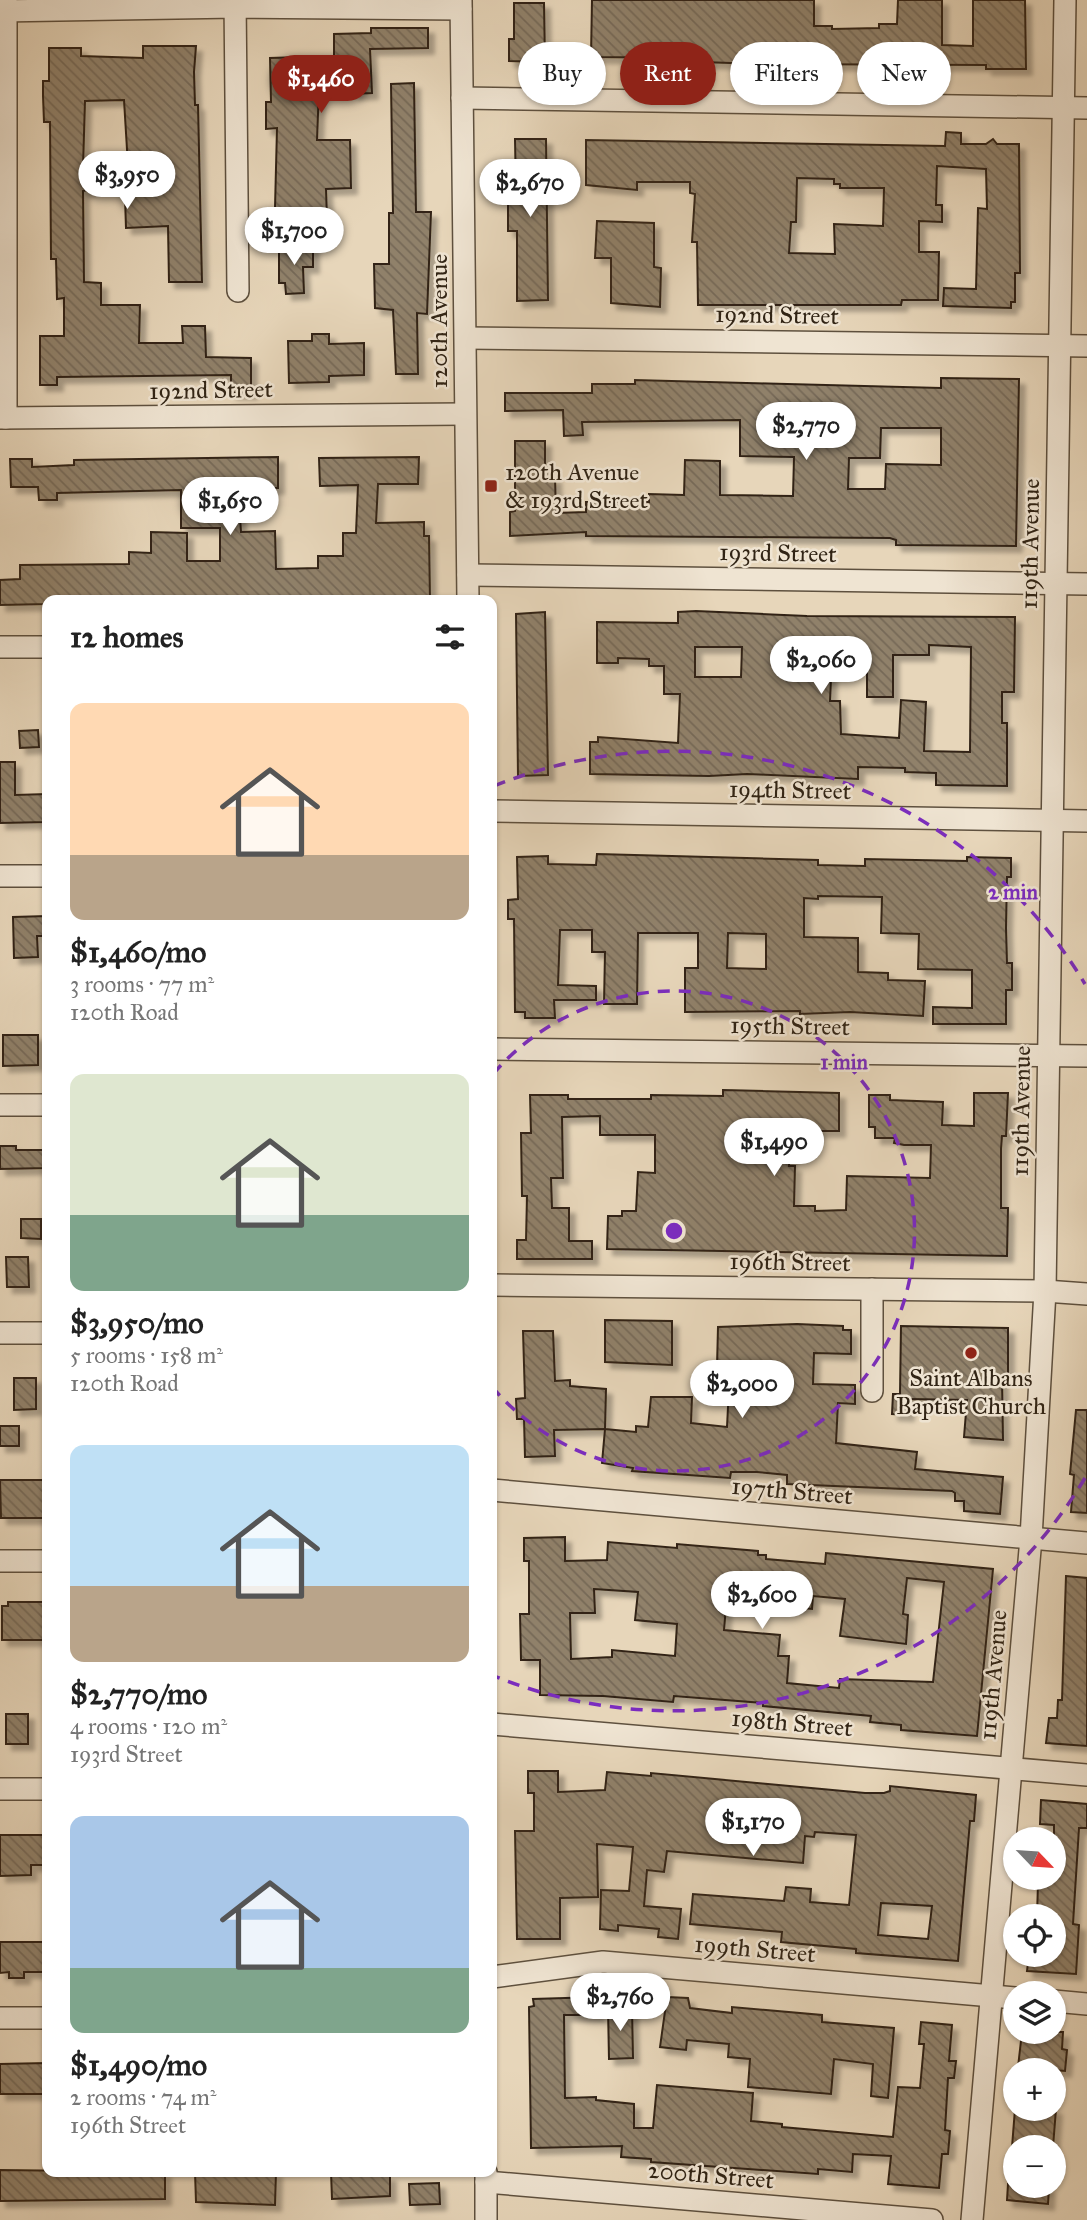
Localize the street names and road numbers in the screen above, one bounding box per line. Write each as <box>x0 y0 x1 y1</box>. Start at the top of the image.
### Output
street label: 120th Avenue <box>424 254 454 388</box>
street label: 192nd Street <box>715 299 840 331</box>
street label: 192nd Street <box>149 374 274 406</box>
street label: 119th Avenue <box>1014 478 1046 610</box>
street label: 193rd Street <box>719 537 838 569</box>
street label: 194th Street <box>729 774 852 806</box>
street label: 195th Street <box>730 1010 851 1042</box>
street label: 119th Avenue <box>1005 1045 1037 1177</box>
street label: 196th Street <box>729 1246 851 1278</box>
street label: 197th Street <box>730 1471 854 1511</box>
street label: 119th Avenue <box>972 1609 1014 1741</box>
street label: 198th Street <box>730 1703 854 1743</box>
street label: 199th Street <box>693 1929 817 1969</box>
street label: 200th Street <box>647 2155 776 2195</box>

